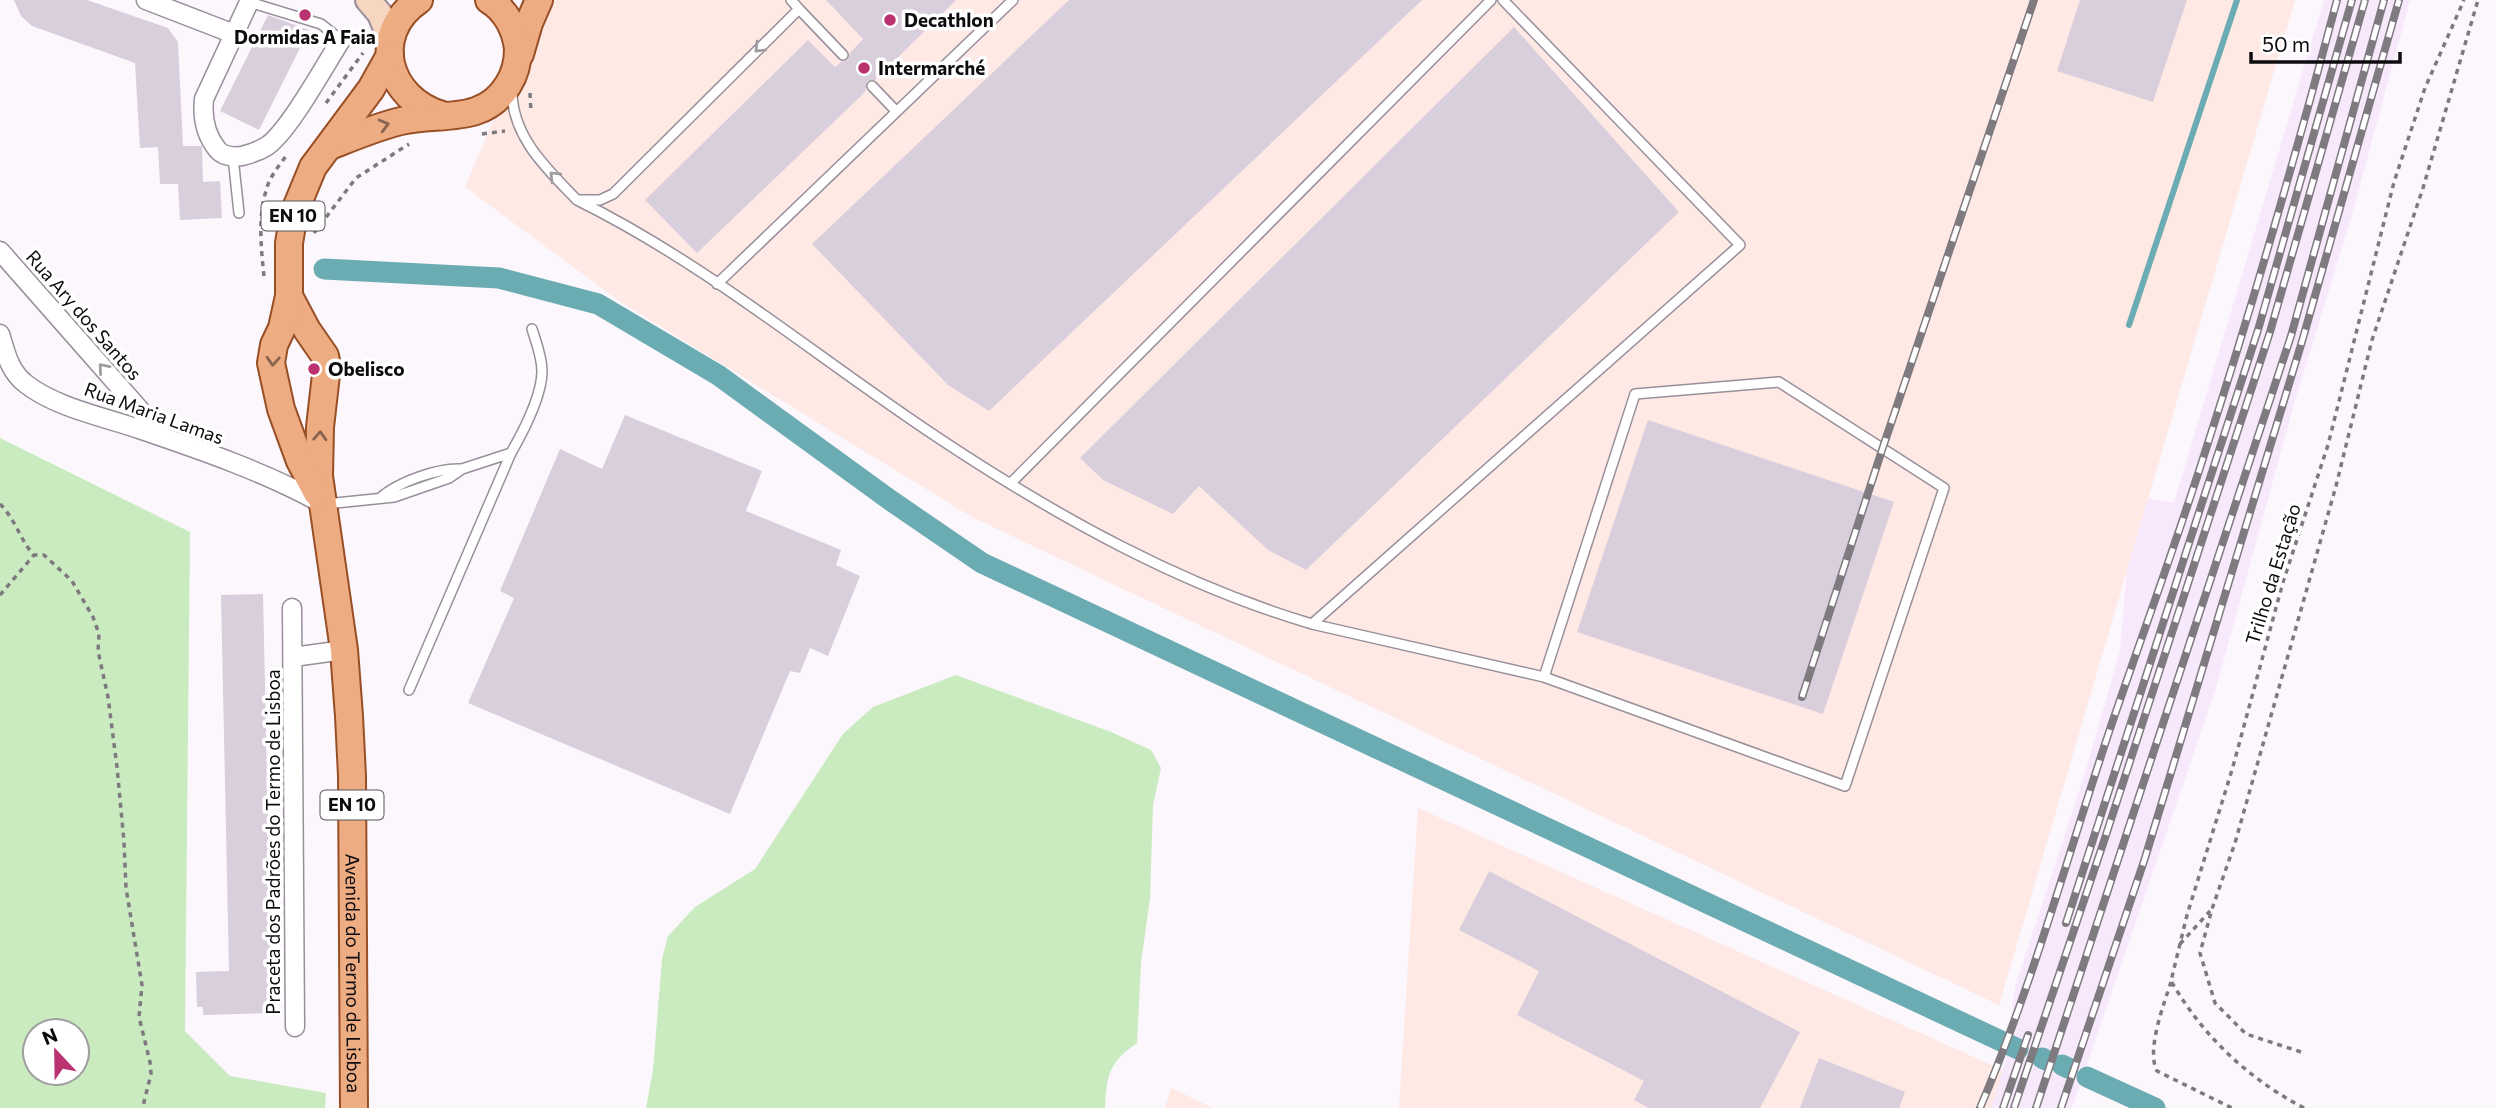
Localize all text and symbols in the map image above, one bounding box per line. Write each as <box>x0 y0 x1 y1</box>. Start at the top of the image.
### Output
marker: Dormidas A Faia <box>297 7 313 23</box>
place label: Decathlon <box>904 8 994 31</box>
marker: Decathlon <box>882 12 898 28</box>
scale bar <box>2251 21 2400 65</box>
place label: Dormidas A Faia <box>234 25 376 48</box>
text: 50 m <box>2262 31 2310 56</box>
one-way arrow <box>754 40 767 53</box>
place label: Intermarché <box>878 56 985 79</box>
marker: Intermarché <box>856 60 872 76</box>
one-way arrow <box>378 119 390 134</box>
one-way arrow <box>549 172 562 185</box>
road number: EN 10 <box>262 202 324 230</box>
street label: Rua Ary dos Santos <box>22 245 147 384</box>
one-way arrow <box>265 356 280 367</box>
place label: Obelisco <box>328 357 405 380</box>
marker: Obelisco <box>306 361 322 377</box>
one-way arrow <box>99 363 111 376</box>
street label: Rua Maria Lamas <box>81 377 227 448</box>
one-way arrow <box>313 430 328 441</box>
street label: Trilho da Estação <box>2240 500 2305 647</box>
street label: Praceta dos Padrões do Termo de Lisboa <box>261 669 284 1015</box>
road number: EN 10 <box>320 790 384 820</box>
street label: Avenida do Termo de Lisboa <box>341 853 366 1093</box>
north arrow <box>21 1017 91 1087</box>
text: N <box>39 1022 60 1049</box>

